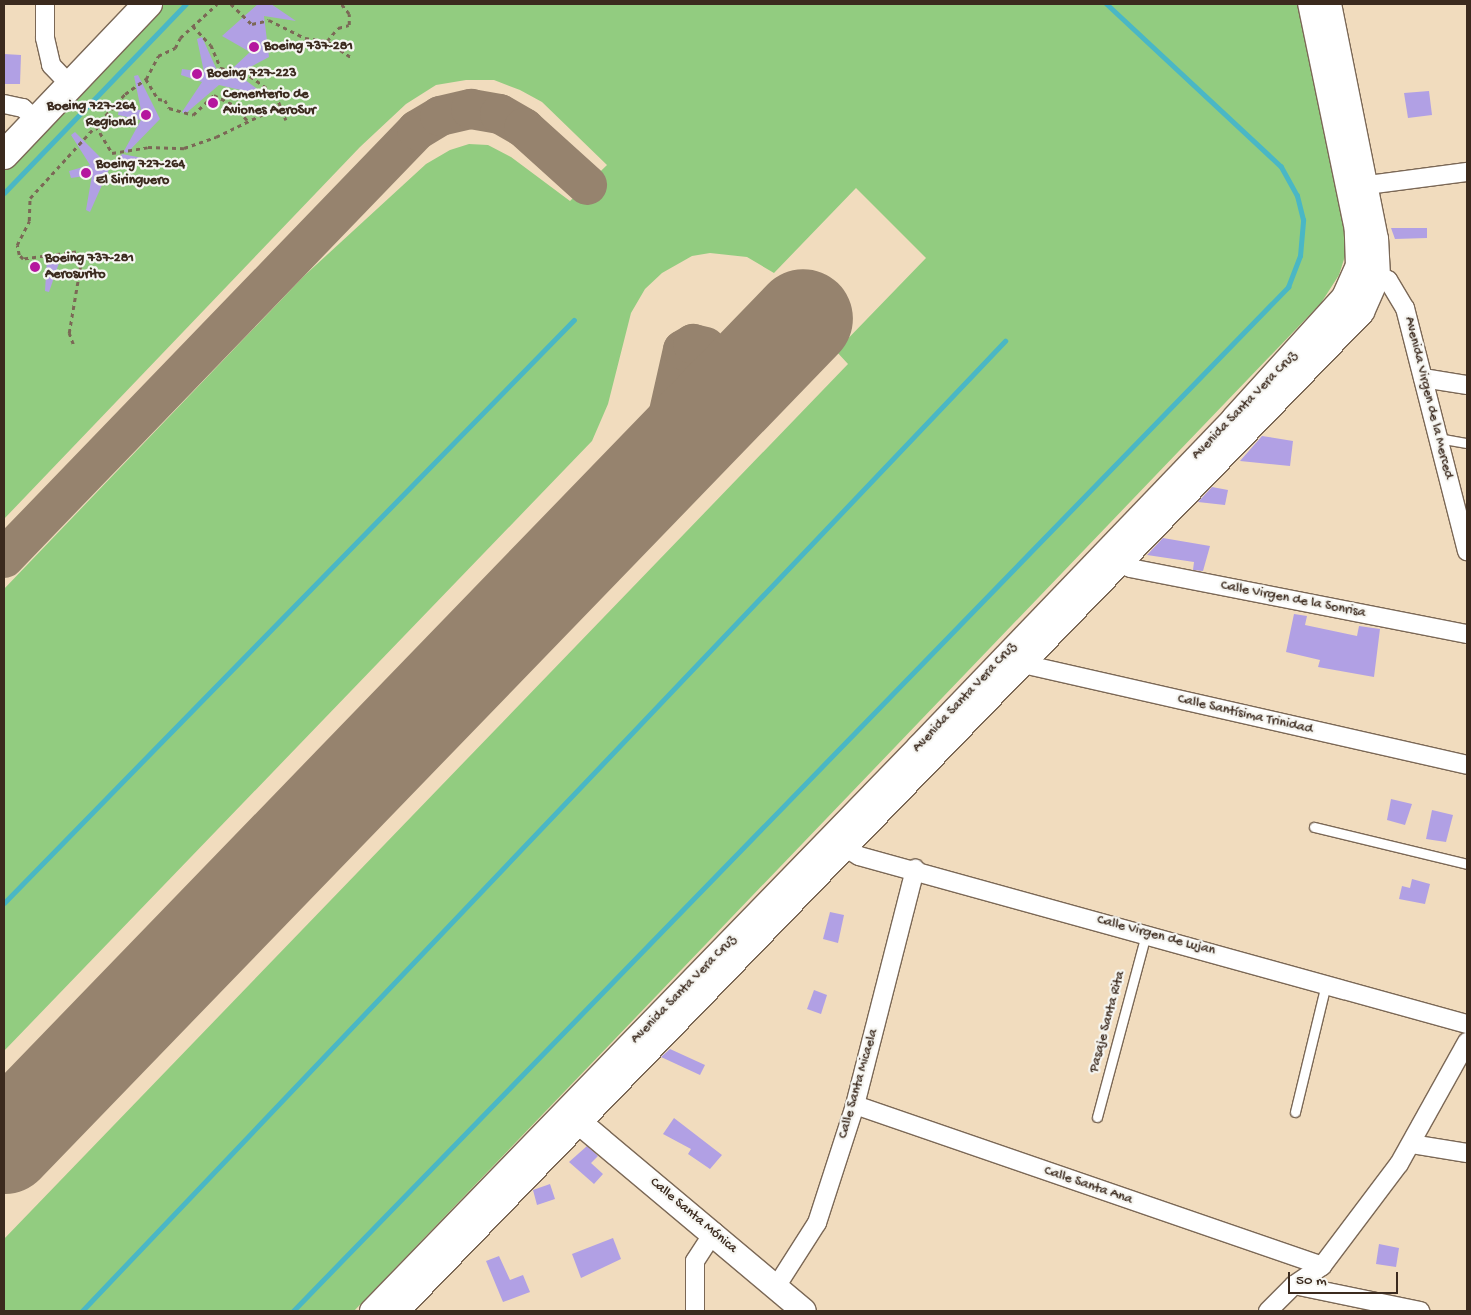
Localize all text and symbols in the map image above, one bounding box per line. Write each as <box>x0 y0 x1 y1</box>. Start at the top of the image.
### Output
place label: Boeing 737-281 <box>264 39 353 55</box>
marker: Boeing 737-281 <box>248 41 260 53</box>
place label: Boeing 727-223 <box>207 66 296 82</box>
marker: Boeing 727-223 <box>191 68 203 80</box>
place label: Cementerio de Aviones AeroSur <box>223 87 316 120</box>
marker: Cementerio de Aviones AeroSur <box>207 97 219 109</box>
place label: Boeing 727-264 Regional <box>47 99 136 132</box>
marker: Boeing 727-264 Regional <box>140 109 152 121</box>
place label: Boeing 727-264 El Siringuero <box>96 157 185 190</box>
marker: Boeing 727-264 El Siringuero <box>80 167 92 179</box>
place label: Boeing 737-281 Aerosurito <box>45 251 134 284</box>
marker: Boeing 737-281 Aerosurito <box>29 261 41 273</box>
street label: Avenida Virgen de la Merced <box>1400 315 1456 481</box>
street label: Avenida Santa Vera Cruz <box>1189 348 1301 464</box>
street label: Calle Virgen de la Sonrisa <box>1219 578 1367 622</box>
street label: Avenida Santa Vera Cruz <box>910 639 1020 757</box>
street label: Calle Santísima Trinidad <box>1176 691 1314 739</box>
street label: Calle Virgen de Lujan <box>1095 912 1217 960</box>
street label: Avenida Santa Vera Cruz <box>628 932 740 1048</box>
street label: Pasaje Santa Rita <box>1086 969 1130 1075</box>
street label: Calle Santa Micaela <box>835 1027 883 1141</box>
street label: Calle Santa Ana <box>1042 1163 1134 1209</box>
street label: Calle Santa Mónica <box>646 1175 740 1257</box>
scale bar <box>1291 1262 1401 1294</box>
text: 50 m <box>1296 1272 1327 1290</box>

